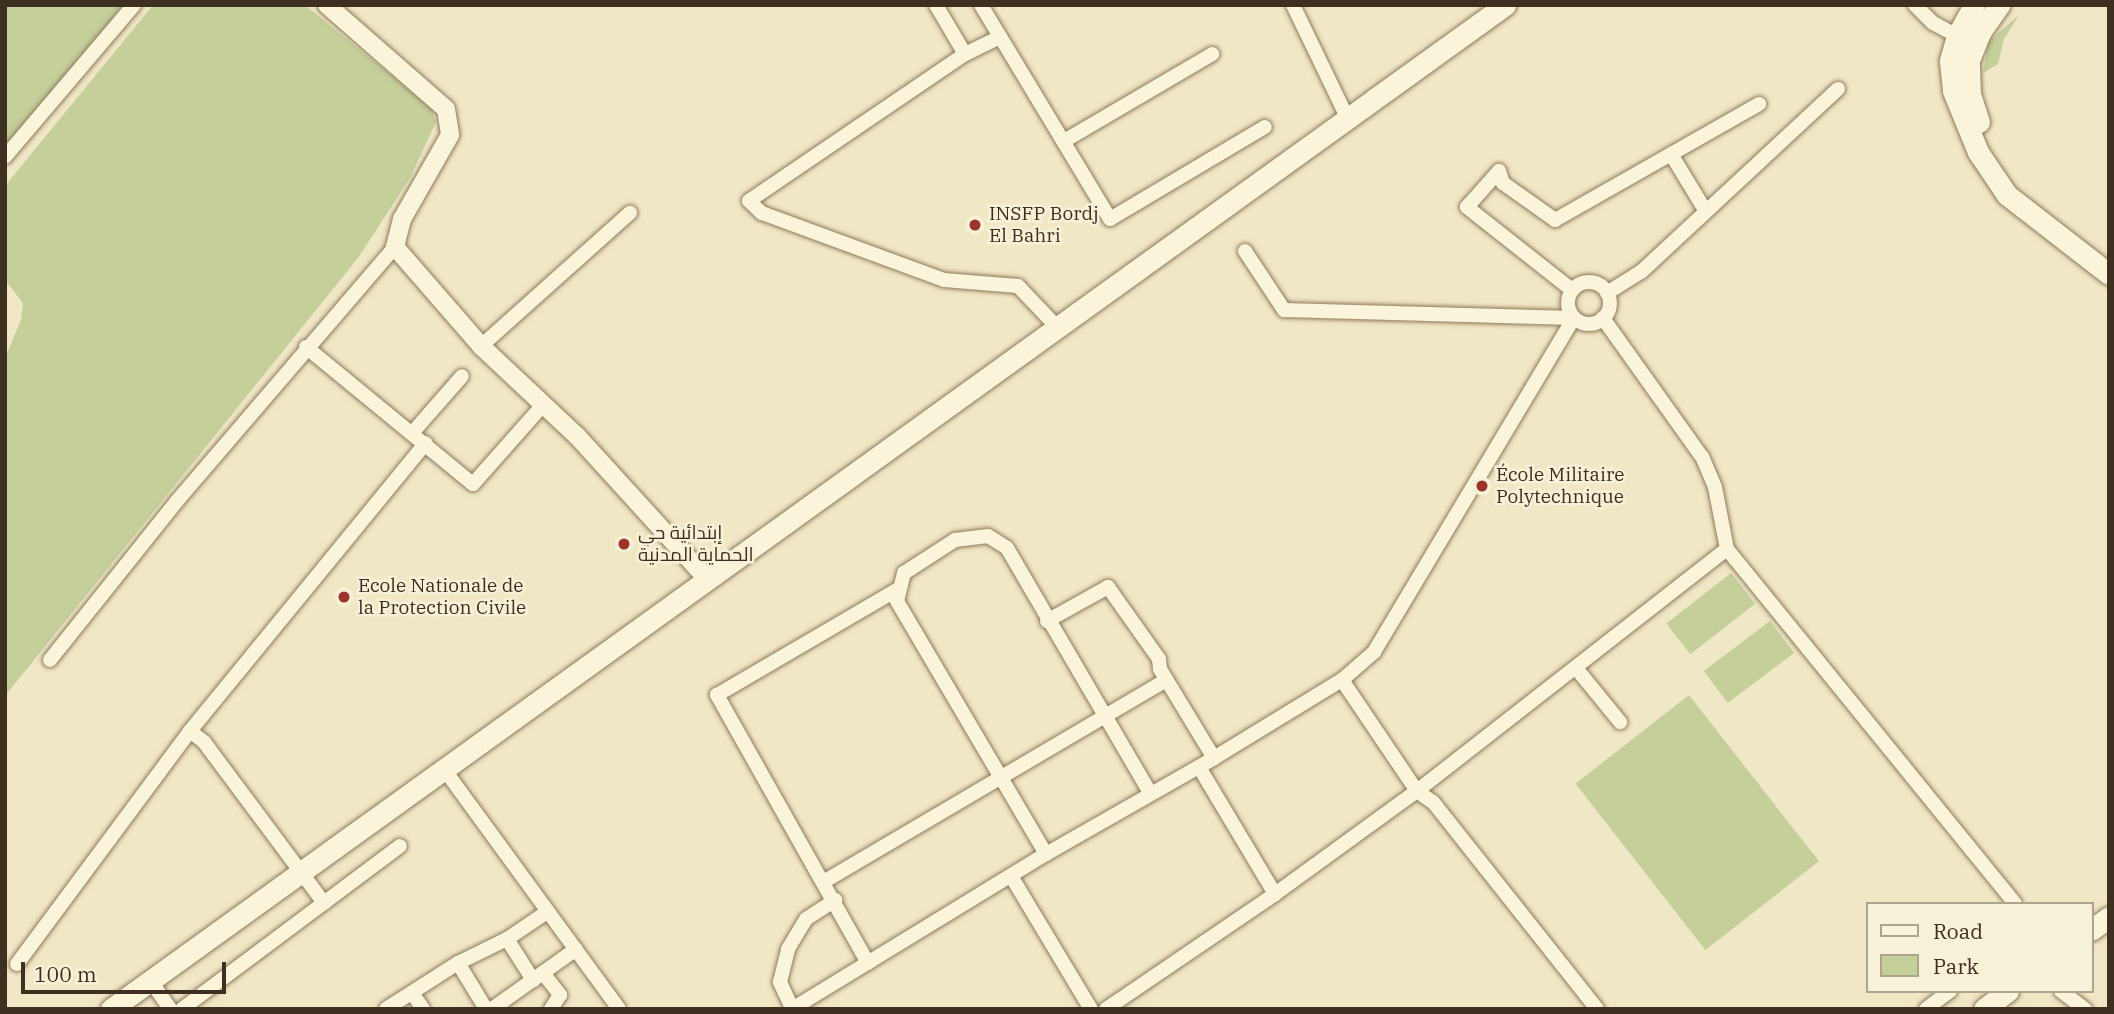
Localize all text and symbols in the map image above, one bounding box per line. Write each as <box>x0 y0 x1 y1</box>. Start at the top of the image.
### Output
place label: INSFP Bordj El Bahri <box>989 203 1099 247</box>
marker: INSFP Bordj El Bahri <box>967 217 983 233</box>
place label: École Militaire Polytechnique <box>1496 464 1625 508</box>
marker: École Militaire Polytechnique <box>1474 478 1490 494</box>
place label: إبتدائية حي الحماية المدنية <box>638 522 754 566</box>
marker: إبتدائية حي الحماية المدنية <box>616 536 632 552</box>
place label: Ecole Nationale de la Protection Civile <box>358 575 526 619</box>
marker: Ecole Nationale de la Protection Civile <box>336 589 352 605</box>
legend <box>1866 902 2093 993</box>
text: Road <box>1933 917 1983 945</box>
scale bar <box>24 948 229 992</box>
text: Park <box>1933 952 1979 980</box>
text: 100 m <box>34 960 97 988</box>

